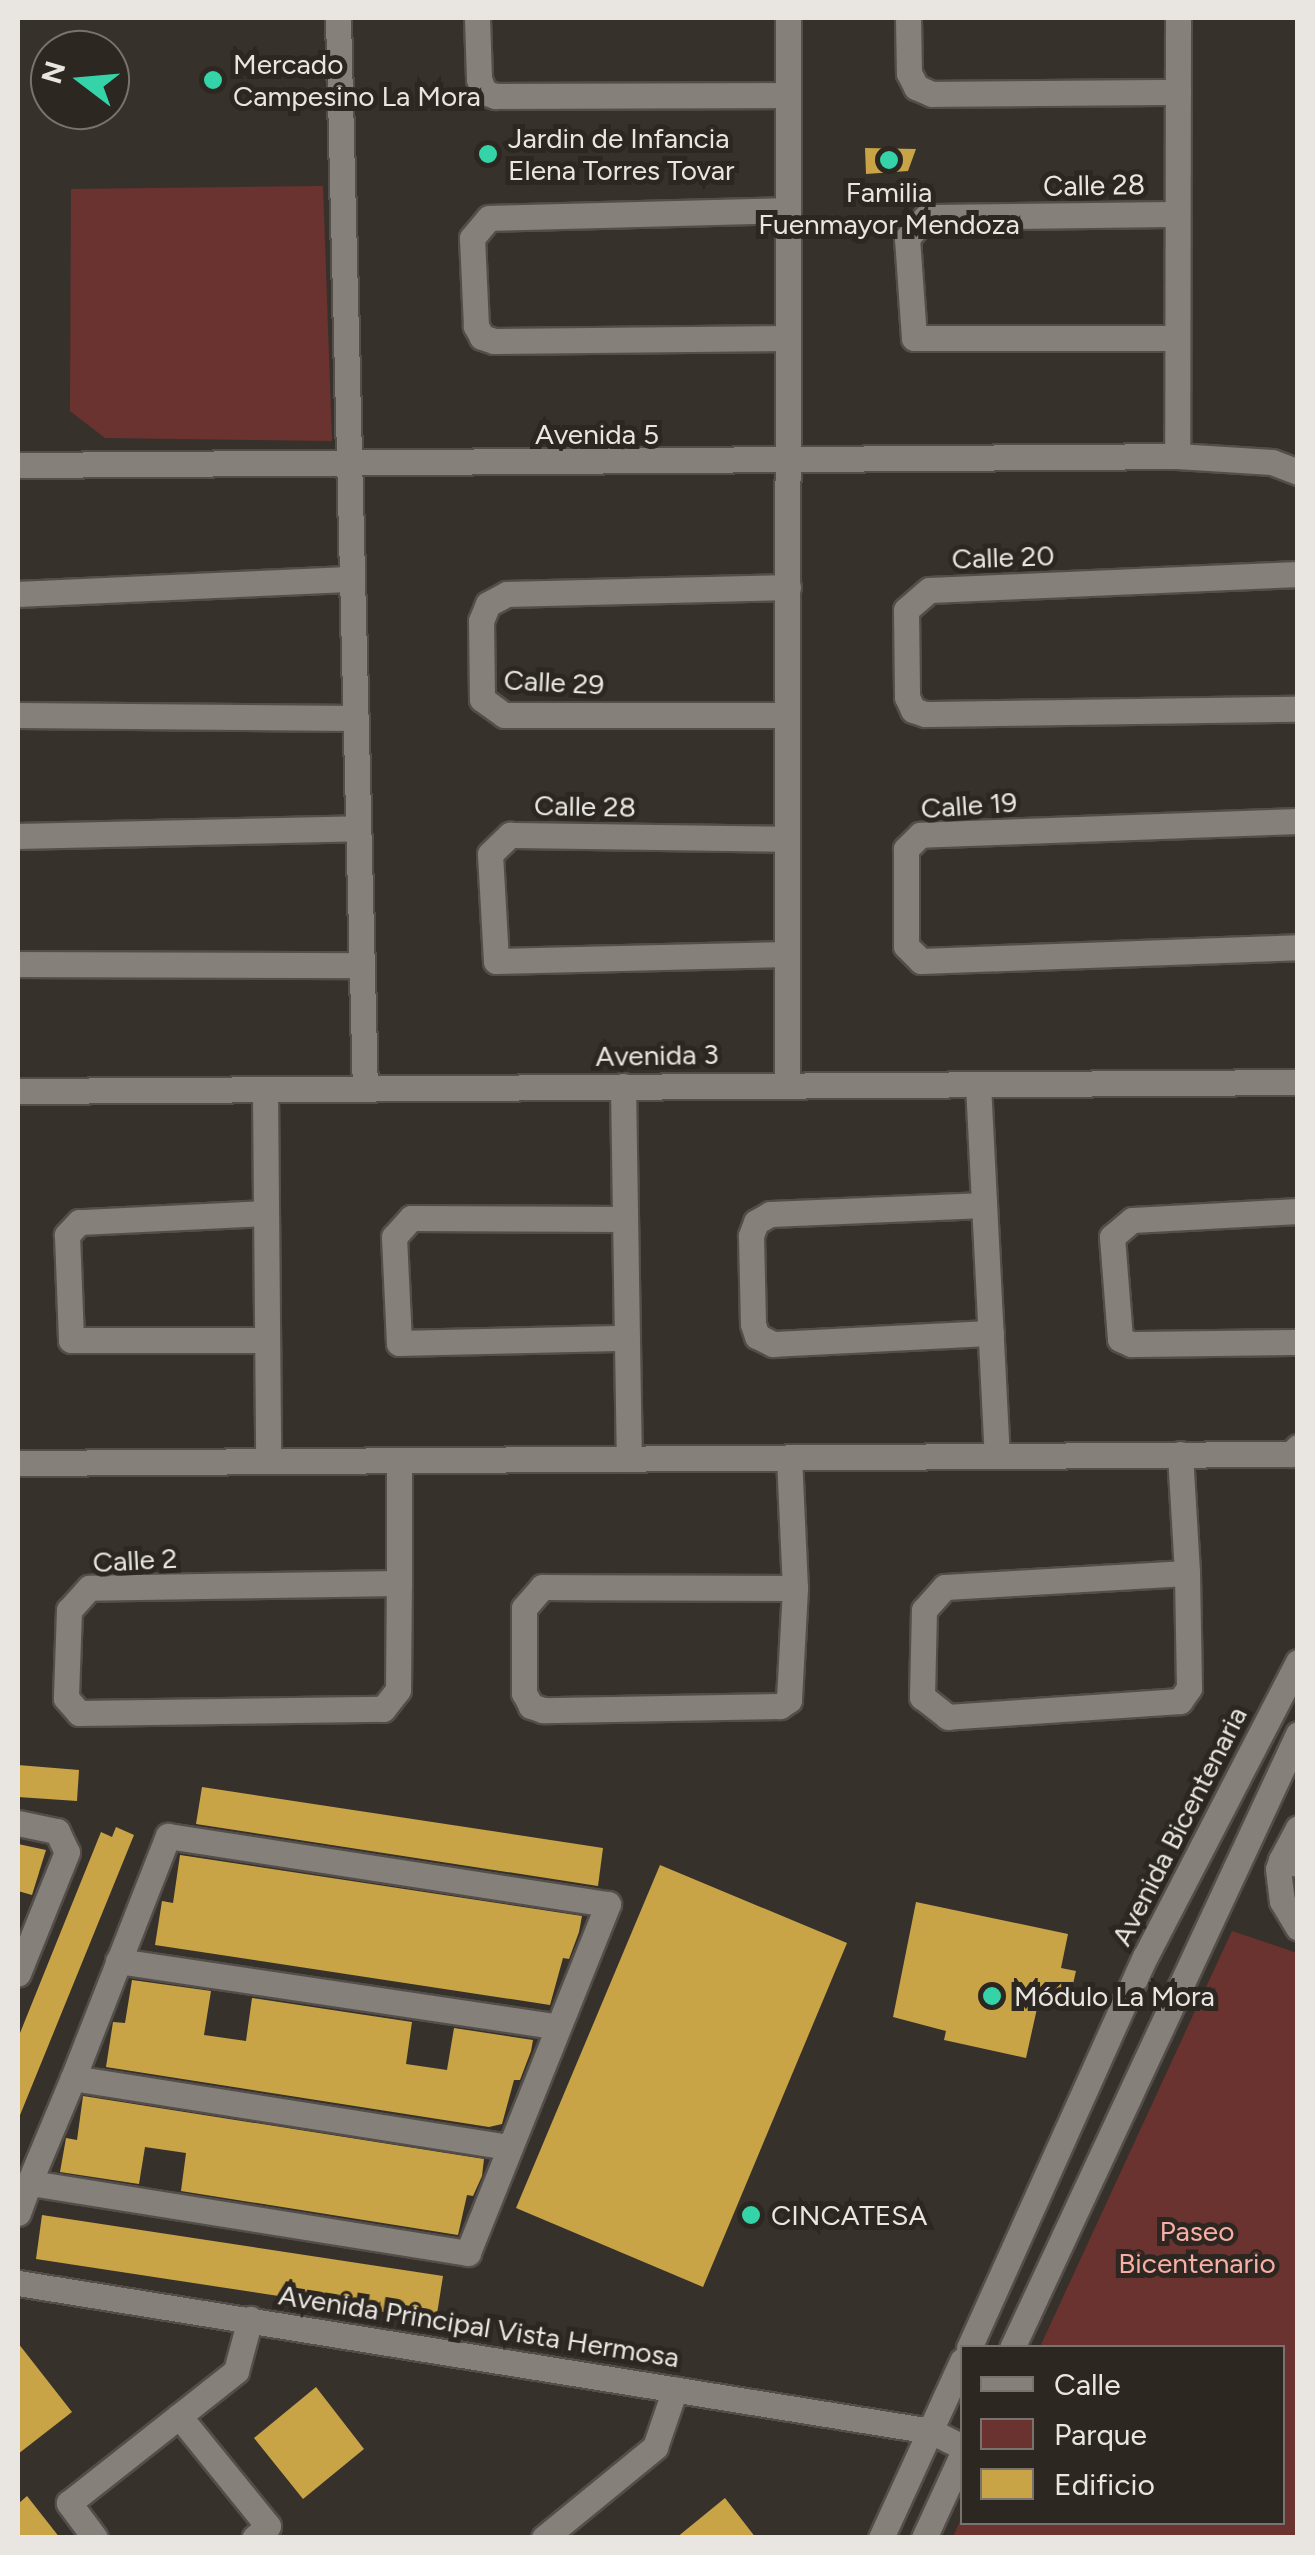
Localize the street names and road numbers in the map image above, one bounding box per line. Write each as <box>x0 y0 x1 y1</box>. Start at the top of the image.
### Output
street label: Calle 28 <box>1043 167 1145 203</box>
street label: Avenida 5 <box>535 417 659 451</box>
street label: Calle 20 <box>951 538 1055 576</box>
street label: Calle 29 <box>503 663 605 701</box>
street label: Calle 19 <box>920 785 1018 825</box>
street label: Calle 28 <box>534 788 636 824</box>
street label: Avenida 3 <box>595 1037 719 1073</box>
street label: Calle 2 <box>92 1541 178 1579</box>
street label: Avenida Bicentenaria <box>1104 1701 1254 1951</box>
street label: Avenida Principal Vista Hermosa <box>276 2278 682 2374</box>

